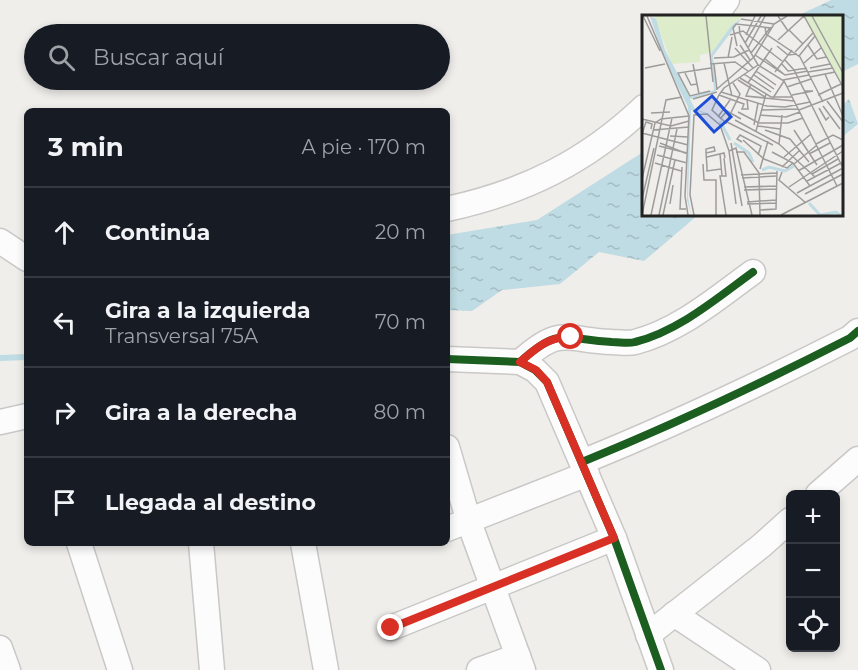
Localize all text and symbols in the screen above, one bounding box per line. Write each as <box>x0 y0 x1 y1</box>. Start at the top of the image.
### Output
inset map <box>642 15 843 216</box>
search box <box>24 24 450 90</box>
icon: search <box>45 41 78 74</box>
text: Buscar aquí <box>93 44 224 71</box>
text: 3 min <box>48 131 124 163</box>
text: A pie · 170 m <box>302 135 426 159</box>
icon: ahead <box>48 216 81 249</box>
text: Continúa <box>105 219 210 246</box>
text: 20 m <box>375 220 426 244</box>
text: Gira a la izquierda <box>105 297 311 324</box>
icon: left <box>48 306 81 339</box>
text: 70 m <box>375 310 426 334</box>
route start <box>557 323 583 349</box>
text: Transversal 75A <box>105 324 258 348</box>
icon: right <box>48 396 81 429</box>
text: Gira a la derecha <box>105 399 297 426</box>
text: 80 m <box>374 400 426 424</box>
icon: arrive <box>48 486 81 519</box>
text: Llegada al destino <box>105 489 316 516</box>
map controls <box>786 490 840 652</box>
button: + <box>786 490 840 544</box>
button: − <box>786 544 840 598</box>
button: locate <box>786 598 840 652</box>
route end <box>377 614 403 640</box>

